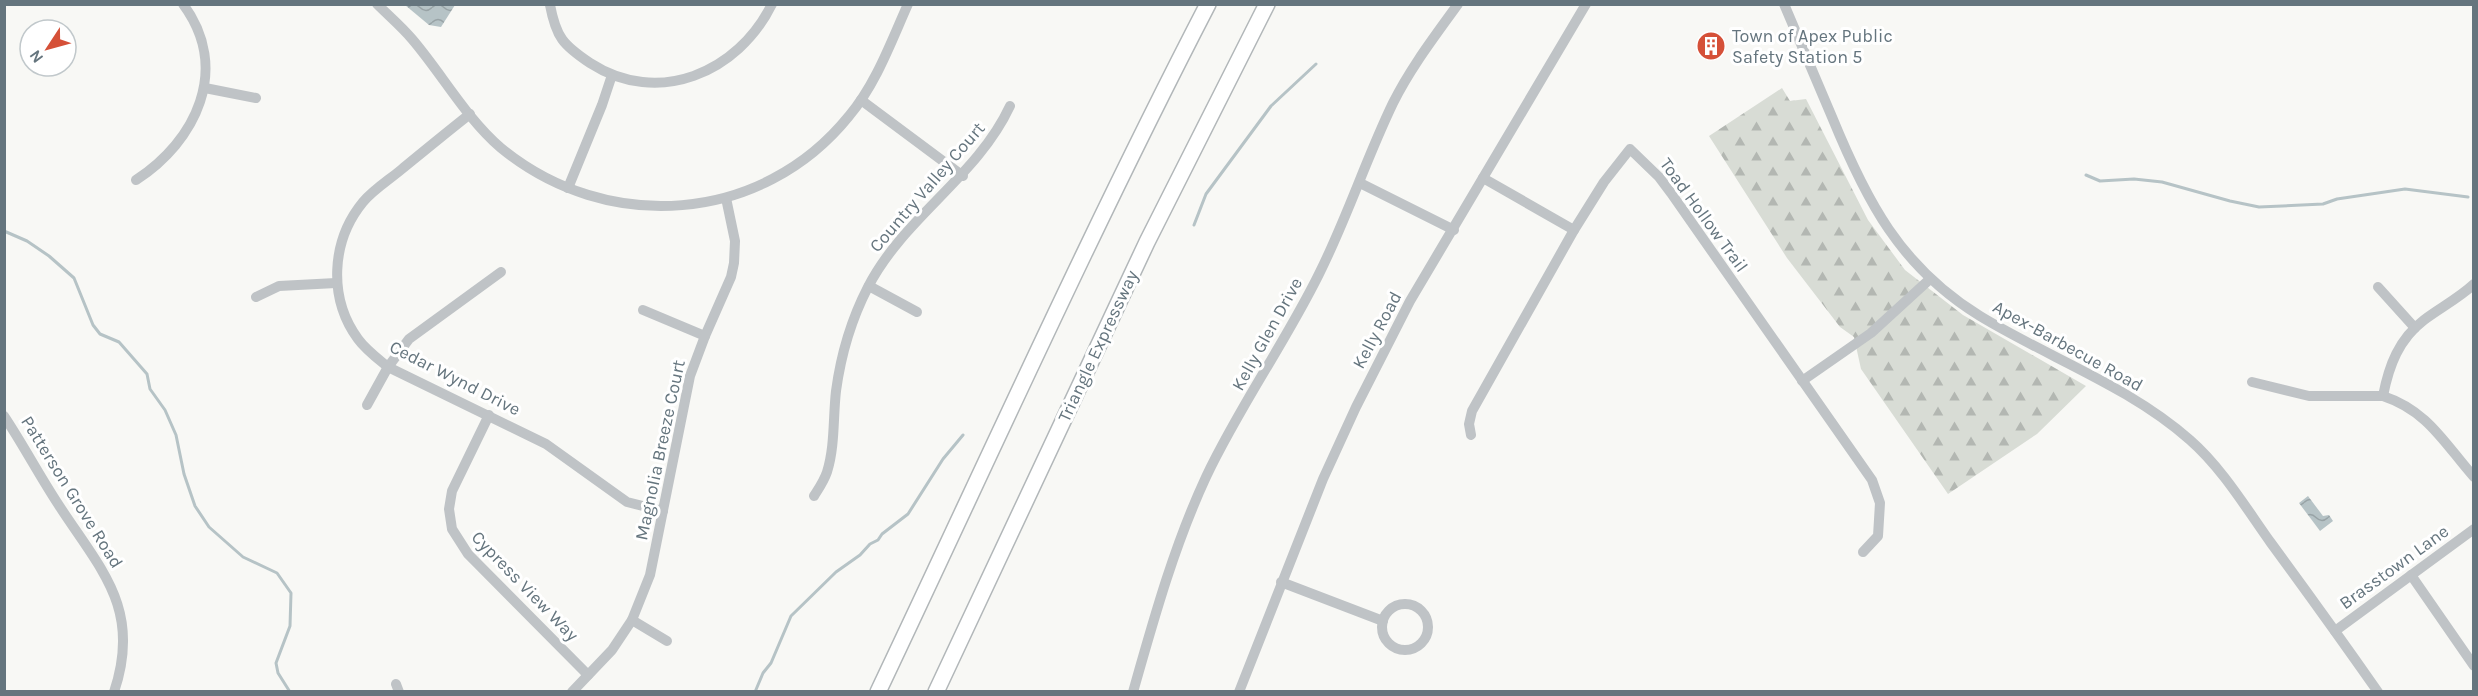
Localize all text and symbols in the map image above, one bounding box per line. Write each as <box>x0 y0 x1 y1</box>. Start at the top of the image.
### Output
north arrow <box>18 18 78 78</box>
place label: Town of Apex Public Safety Station 5 <box>1732 25 1893 68</box>
building icon: Town of Apex Public Safety Station 5 <box>1695 30 1727 62</box>
text: N <box>25 46 47 67</box>
street label: Country Valley Court <box>865 117 990 256</box>
street label: Toad Hollow Trail <box>1655 154 1753 276</box>
street label: Triangle Expressway <box>1053 266 1143 425</box>
street label: Kelly Glen Drive <box>1227 274 1307 394</box>
street label: Kelly Road <box>1347 288 1407 372</box>
street label: Apex-Barbecue Road <box>1989 296 2147 396</box>
street label: Cedar Wynd Drive <box>386 336 524 420</box>
street label: Magnolia Breeze Court <box>630 358 690 542</box>
street label: Patterson Grove Road <box>16 412 128 572</box>
street label: Brasstown Lane <box>2335 520 2453 614</box>
street label: Cypress View Way <box>467 526 584 646</box>

